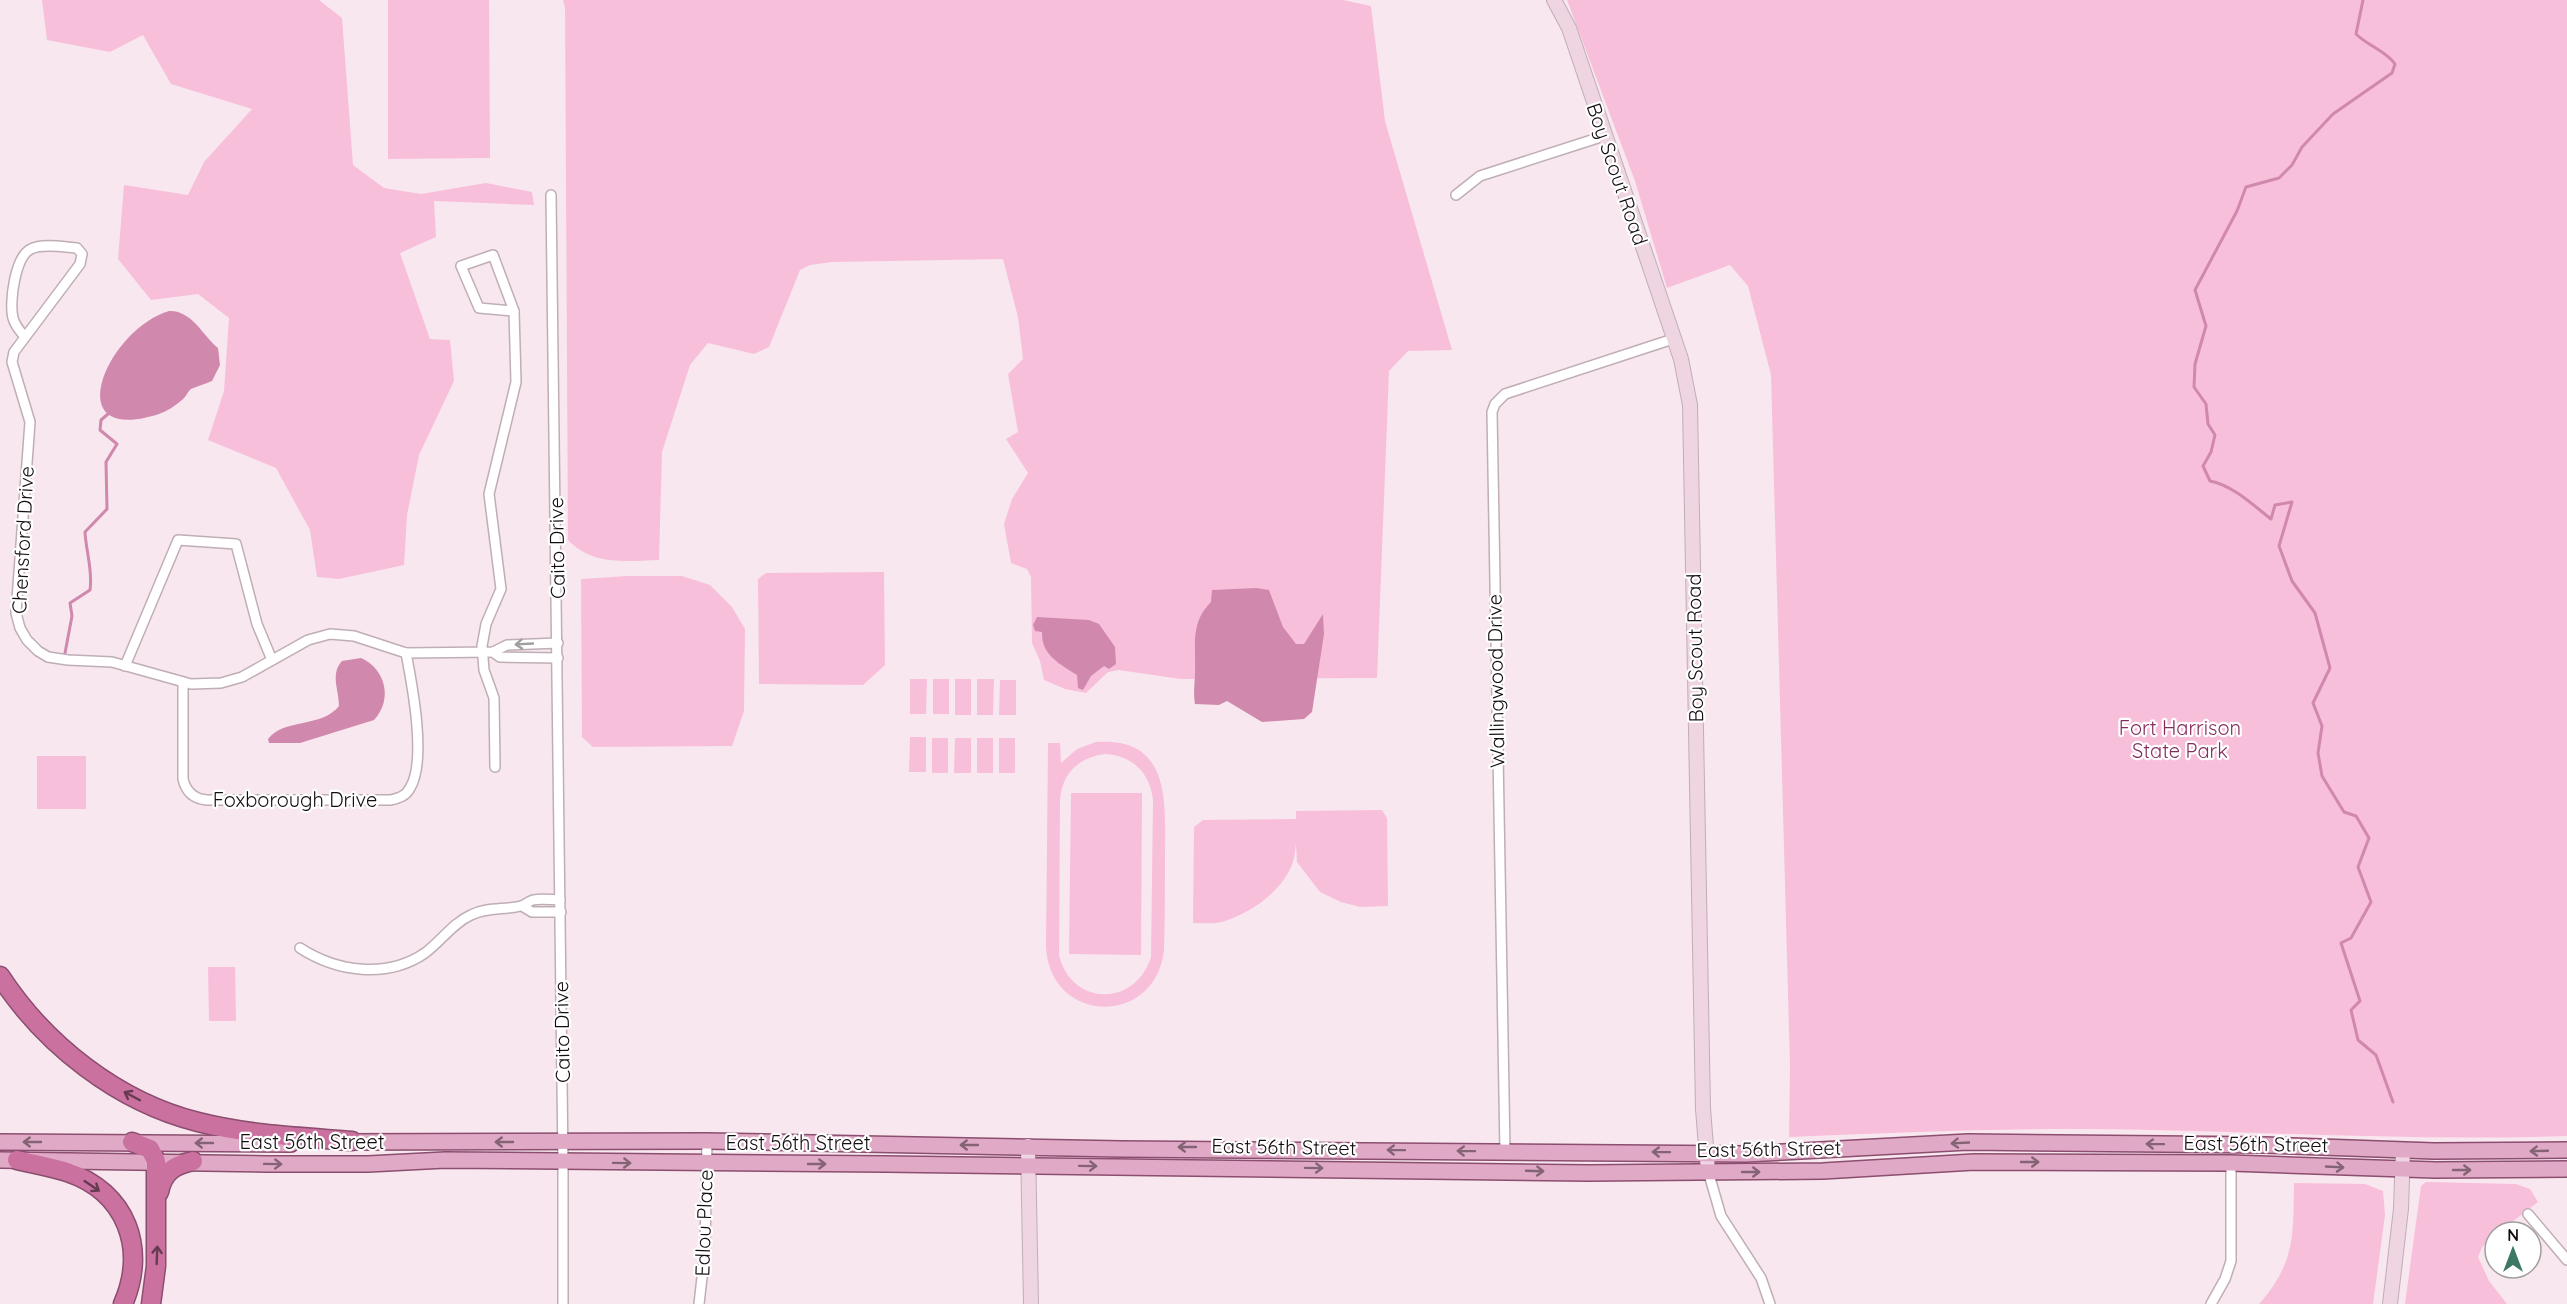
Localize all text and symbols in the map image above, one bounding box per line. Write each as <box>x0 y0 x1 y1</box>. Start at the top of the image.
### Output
street label: Boy Scout Road <box>1581 99 1654 248</box>
street label: Chensford Drive <box>6 465 39 615</box>
street label: Caito Drive <box>543 497 570 599</box>
street label: Boy Scout Road <box>1681 573 1708 723</box>
street label: Wallingwood Drive <box>1481 594 1510 768</box>
one-way arrow <box>515 639 535 650</box>
park label: Fort Harrison State Park <box>2119 715 2241 763</box>
street label: Foxborough Drive <box>213 787 377 812</box>
street label: Caito Drive <box>548 981 575 1083</box>
one-way arrow <box>124 1090 142 1101</box>
street label: East 56th Street <box>239 1129 385 1154</box>
street label: East 56th Street <box>725 1130 871 1155</box>
street label: East 56th Street <box>2183 1130 2329 1157</box>
street label: East 56th Street <box>1211 1133 1357 1160</box>
street label: East 56th Street <box>1696 1135 1842 1162</box>
one-way arrow <box>22 1136 42 1148</box>
one-way arrow <box>495 1136 515 1148</box>
one-way arrow <box>195 1137 215 1149</box>
one-way arrow <box>1951 1137 1971 1148</box>
one-way arrow <box>2146 1138 2166 1149</box>
one-way arrow <box>960 1139 980 1151</box>
one-way arrow <box>1178 1142 1198 1153</box>
one-way arrow <box>1387 1144 1407 1155</box>
one-way arrow <box>1456 1145 1476 1156</box>
one-way arrow <box>2529 1145 2549 1157</box>
one-way arrow <box>1651 1146 1671 1158</box>
one-way arrow <box>2019 1156 2039 1168</box>
one-way arrow <box>611 1157 631 1169</box>
one-way arrow <box>262 1158 282 1170</box>
one-way arrow <box>806 1158 826 1170</box>
one-way arrow <box>1077 1160 1097 1172</box>
one-way arrow <box>2325 1161 2345 1172</box>
one-way arrow <box>1303 1163 1323 1174</box>
one-way arrow <box>2451 1164 2471 1176</box>
one-way arrow <box>1525 1165 1544 1176</box>
one-way arrow <box>1740 1166 1760 1178</box>
street label: Edlou Place <box>689 1169 718 1277</box>
one-way arrow <box>83 1180 100 1192</box>
north arrow <box>2483 1220 2543 1280</box>
text: N <box>2507 1225 2519 1245</box>
one-way arrow <box>151 1245 162 1265</box>

